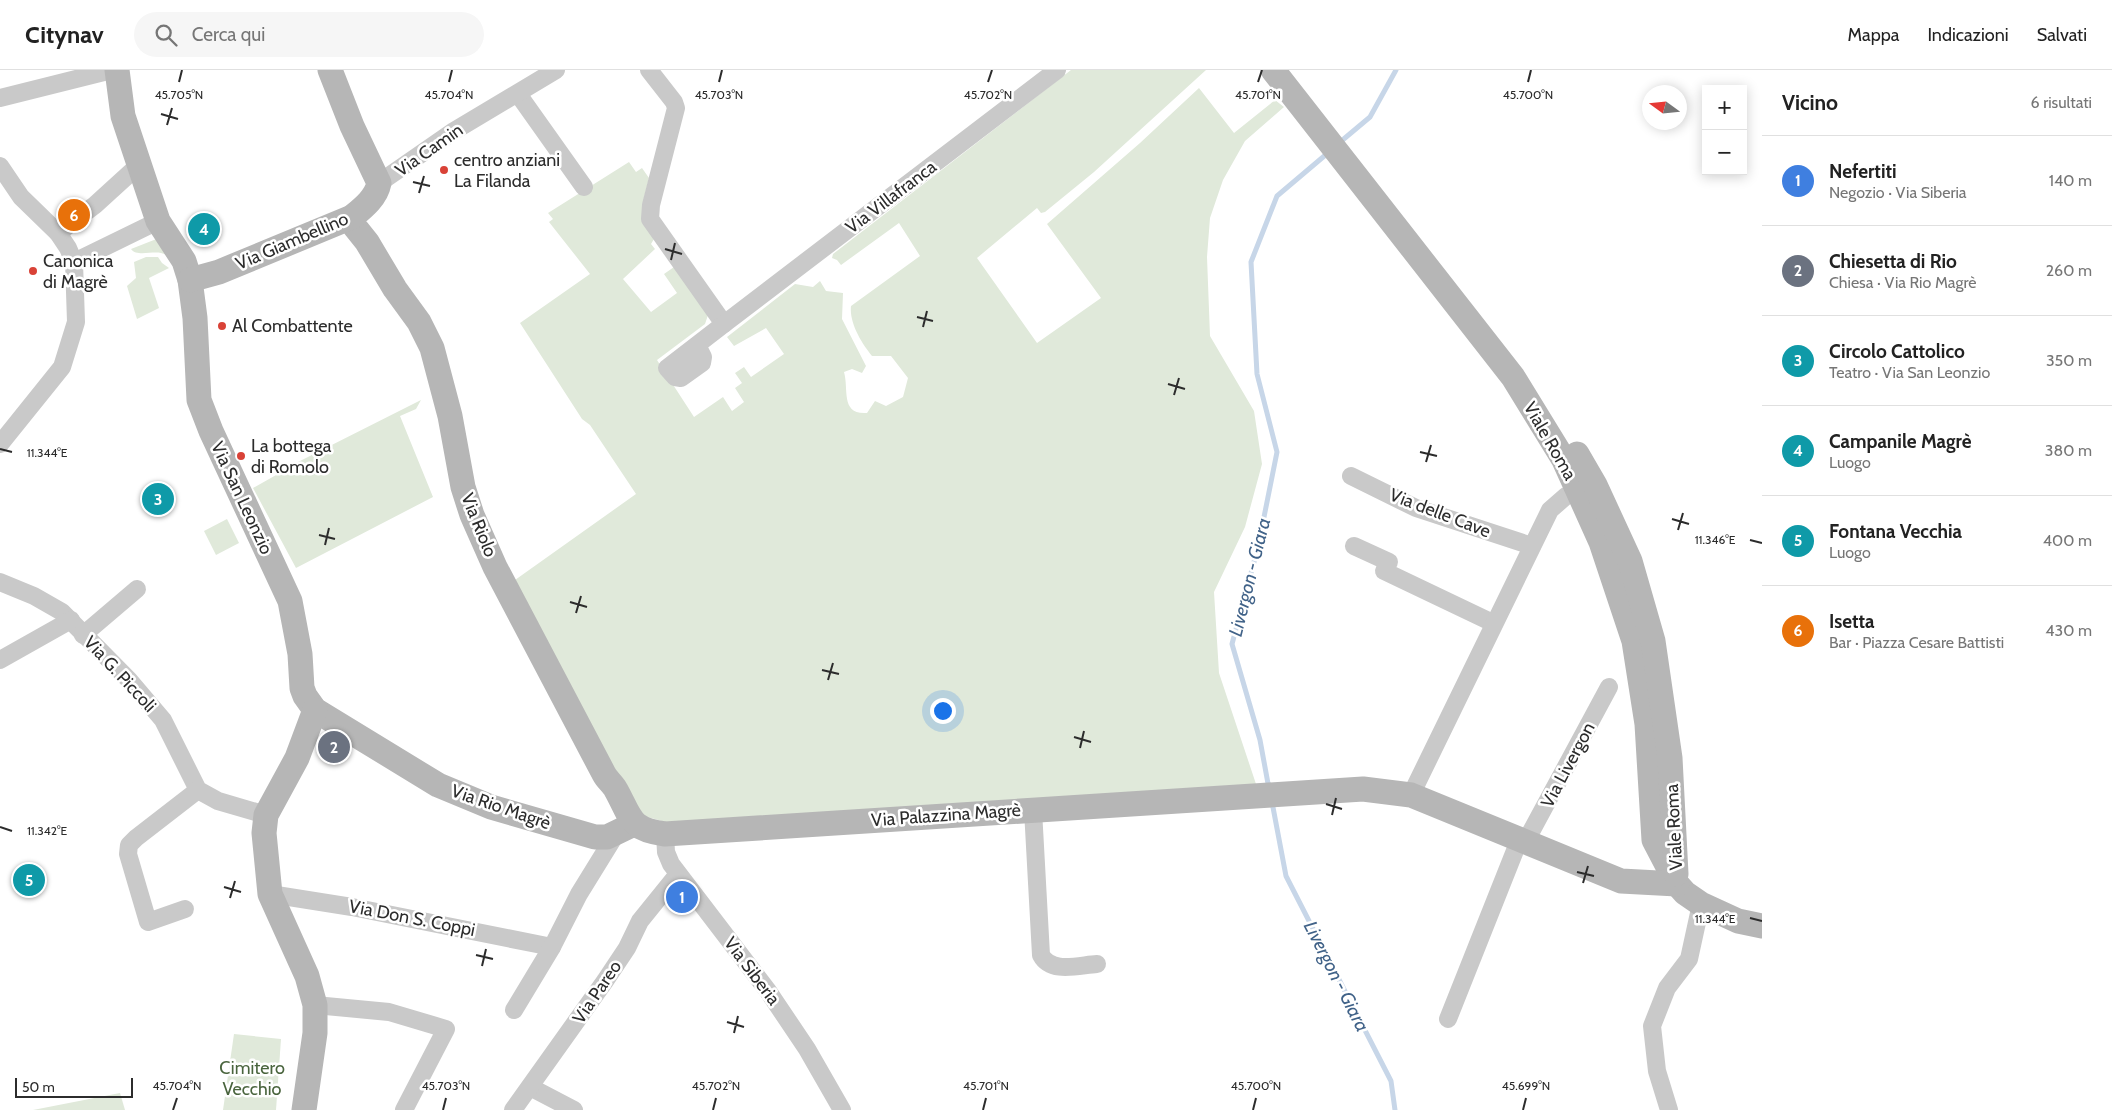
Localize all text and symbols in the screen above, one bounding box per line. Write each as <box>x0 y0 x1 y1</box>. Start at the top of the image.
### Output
search box <box>134 12 484 57</box>
text: Citynav <box>25 20 104 49</box>
icon: search <box>152 21 180 49</box>
text: Cerca qui <box>192 23 265 46</box>
text: Mappa <box>1848 24 1899 46</box>
text: Indicazioni <box>1927 24 2009 46</box>
text: Salvati <box>2037 24 2087 46</box>
north arrow <box>1642 85 1687 130</box>
map controls <box>1702 85 1747 175</box>
button: + <box>1702 85 1747 130</box>
text: 45.705°N <box>155 87 203 102</box>
text: 45.704°N <box>425 87 473 102</box>
text: 45.703°N <box>695 87 743 102</box>
text: 45.702°N <box>964 87 1012 102</box>
text: 45.701°N <box>1235 87 1281 102</box>
text: 45.700°N <box>1503 87 1553 102</box>
text: Vicino <box>1782 90 1838 115</box>
text: 6 risultati <box>2030 93 2092 112</box>
street label: Via Camin <box>391 119 467 181</box>
button: − <box>1702 130 1747 175</box>
place label: centro anziani La Filanda <box>454 149 560 192</box>
street label: Via Villafranca <box>841 156 941 238</box>
text: Nefertiti <box>1829 160 1897 183</box>
marker: centro anziani La Filanda <box>438 164 450 176</box>
text: 1 <box>1795 171 1801 190</box>
text: 140 m <box>2049 171 2092 190</box>
text: Negozio · Via Siberia <box>1829 183 1967 202</box>
pin: 6 <box>58 196 90 234</box>
street label: Via Giambellino <box>232 207 352 275</box>
pin: 4 <box>188 210 220 248</box>
place label: Canonica di Magrè <box>43 250 114 293</box>
text: Chiesetta di Rio <box>1829 250 1957 273</box>
text: 2 <box>1794 261 1802 280</box>
text: 260 m <box>2046 261 2092 280</box>
marker: Canonica di Magrè <box>27 265 39 277</box>
text: Chiesa · Via Rio Magrè <box>1829 273 1976 292</box>
place label: Al Combattente <box>232 315 353 337</box>
marker: Al Combattente <box>216 320 228 332</box>
text: Circolo Cattolico <box>1829 340 1965 363</box>
text: 3 <box>1794 351 1802 370</box>
text: 350 m <box>2046 351 2092 370</box>
text: Teatro · Via San Leonzio <box>1829 363 1990 382</box>
street label: Viale Roma <box>1519 398 1581 484</box>
text: Campanile Magrè <box>1829 430 1971 453</box>
place label: La bottega di Romolo <box>251 435 332 478</box>
street label: Via San Leonzio <box>206 438 278 558</box>
text: 4 <box>1793 441 1803 460</box>
text: 380 m <box>2045 441 2092 460</box>
text: 11.344°E <box>27 445 68 460</box>
marker: La bottega di Romolo <box>235 450 247 462</box>
text: Luogo <box>1829 453 1871 472</box>
pin: 3 <box>142 480 174 518</box>
street label: Via delle Cave <box>1386 484 1494 542</box>
street label: Via Riolo <box>456 490 502 560</box>
water label: Livergon - Giara <box>1224 516 1275 639</box>
text: Fontana Vecchia <box>1829 520 1962 543</box>
text: 5 <box>1794 531 1802 550</box>
text: 400 m <box>2043 531 2092 550</box>
text: 11.346°E <box>1695 532 1736 547</box>
text: Luogo <box>1829 543 1871 562</box>
text: Isetta <box>1829 610 1875 633</box>
text: 6 <box>1794 621 1803 640</box>
text: 430 m <box>2045 621 2092 640</box>
street label: Via G. Piccoli <box>79 631 161 717</box>
text: Bar · Piazza Cesare Battisti <box>1829 633 2004 652</box>
your location <box>930 698 956 724</box>
street label: Via Livergon <box>1536 719 1600 811</box>
pin: 2 <box>318 728 350 766</box>
street label: Via Rio Magrè <box>448 780 554 834</box>
street label: Viale Roma <box>1661 783 1687 871</box>
street label: Via Palazzina Magrè <box>870 799 1022 831</box>
text: 11.342°E <box>27 823 67 838</box>
pin: 5 <box>13 861 45 899</box>
pin: 1 <box>666 878 698 916</box>
street label: Via Don S. Coppi <box>347 895 477 941</box>
text: 11.344°E <box>1695 911 1736 926</box>
water label: Livergon - Giara <box>1299 917 1374 1035</box>
street label: Via Siberia <box>719 932 785 1010</box>
street label: Via Pareo <box>568 956 626 1028</box>
park label: Cimitero Vecchio <box>219 1057 285 1100</box>
scale bar <box>15 1075 132 1098</box>
text: 50 m <box>22 1078 55 1096</box>
text: 45.704°N <box>153 1078 201 1093</box>
text: 45.703°N <box>422 1078 470 1093</box>
text: 45.702°N <box>692 1078 740 1093</box>
text: 45.701°N <box>963 1078 1009 1093</box>
text: 45.700°N <box>1231 1078 1281 1093</box>
text: 45.699°N <box>1502 1078 1550 1093</box>

